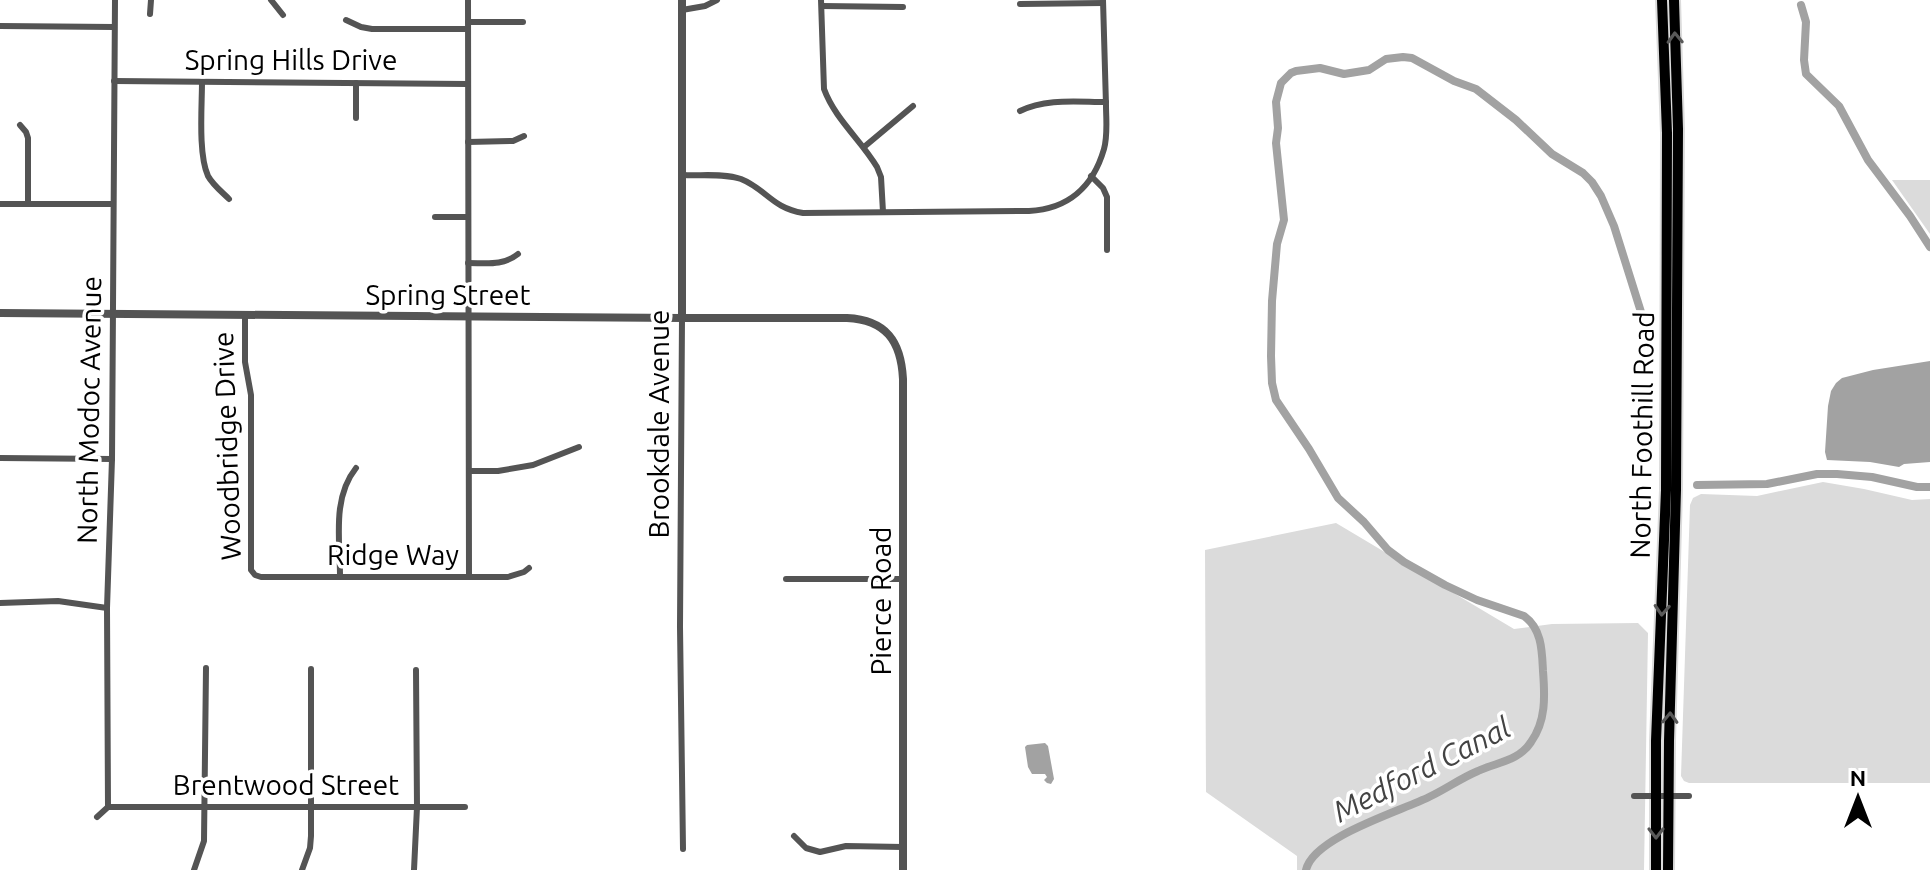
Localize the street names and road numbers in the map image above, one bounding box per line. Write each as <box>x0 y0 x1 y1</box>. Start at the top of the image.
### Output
street label: Spring Hills Drive <box>185 44 397 75</box>
street label: North Modoc Avenue <box>71 276 106 544</box>
street label: Spring Street <box>365 279 531 310</box>
street label: Brookdale Avenue <box>643 309 674 539</box>
street label: North Foothill Road <box>1624 311 1659 559</box>
street label: Woodbridge Drive <box>207 331 246 561</box>
street label: Pierce Road <box>865 527 896 675</box>
street label: Ridge Way <box>327 539 459 570</box>
street label: Brentwood Street <box>173 769 399 800</box>

